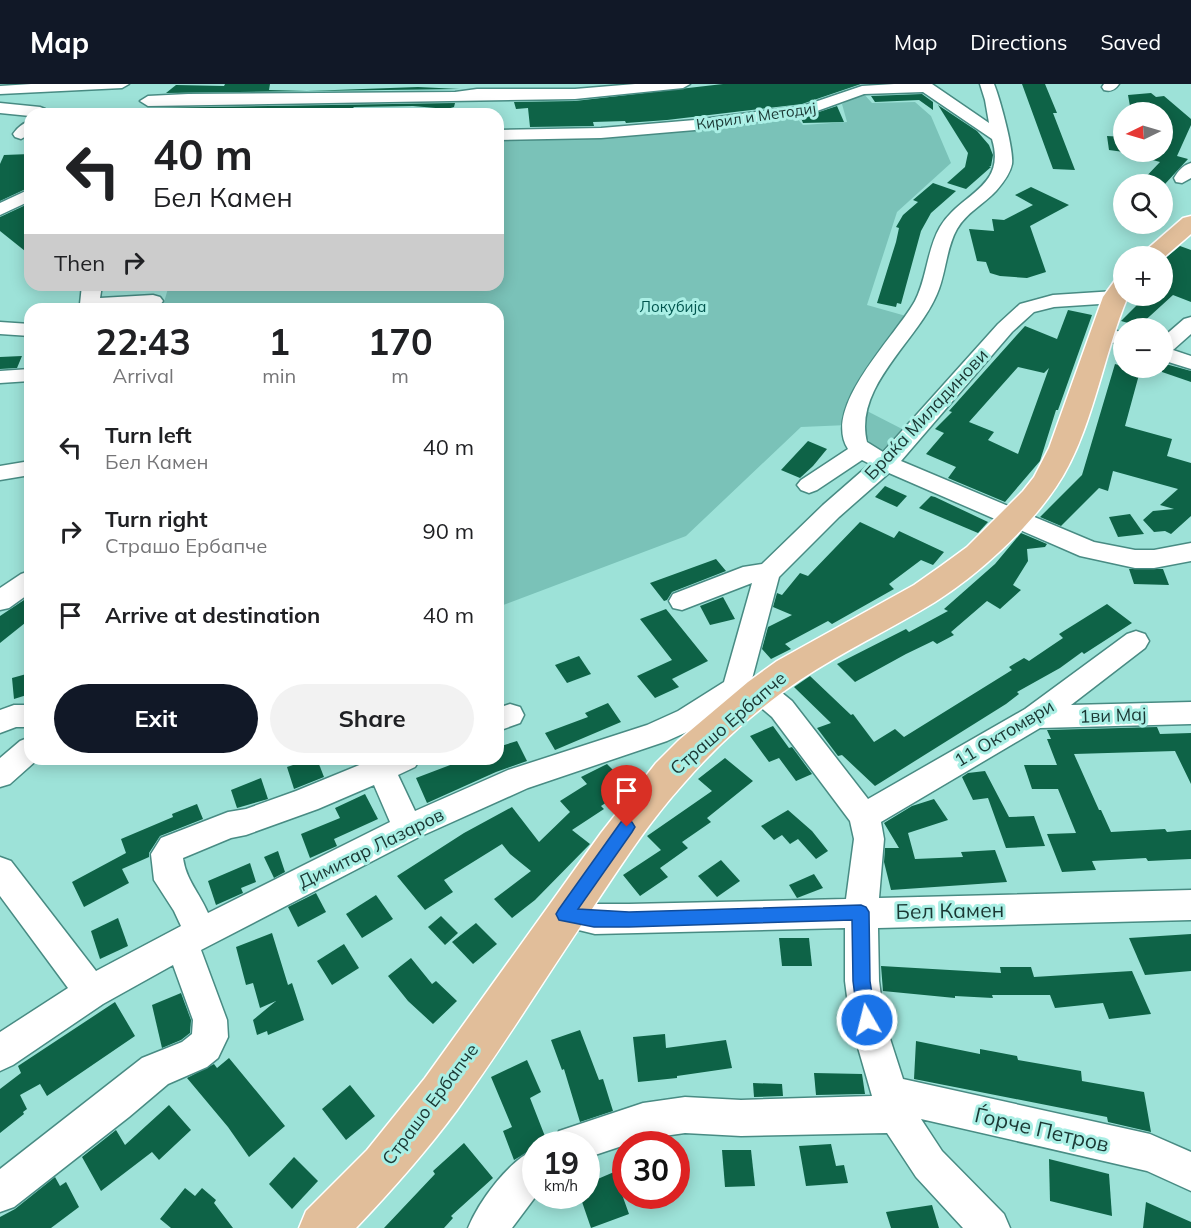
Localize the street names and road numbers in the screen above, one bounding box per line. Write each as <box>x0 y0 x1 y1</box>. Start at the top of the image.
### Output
street label: Кирил и Методиј <box>695 98 817 134</box>
street label: Браќа Миладинови <box>859 344 993 484</box>
street label: Страшо Ербапче <box>665 666 791 780</box>
street label: 11 Октомври <box>950 694 1058 772</box>
street label: 1ви Мај <box>1079 702 1147 728</box>
street label: Димитар Лазаров <box>294 803 448 893</box>
street label: Бел Камен <box>895 896 1005 924</box>
street label: Страшо Ербапче <box>377 1039 483 1169</box>
street label: Ѓорче Петров <box>972 1101 1112 1157</box>

